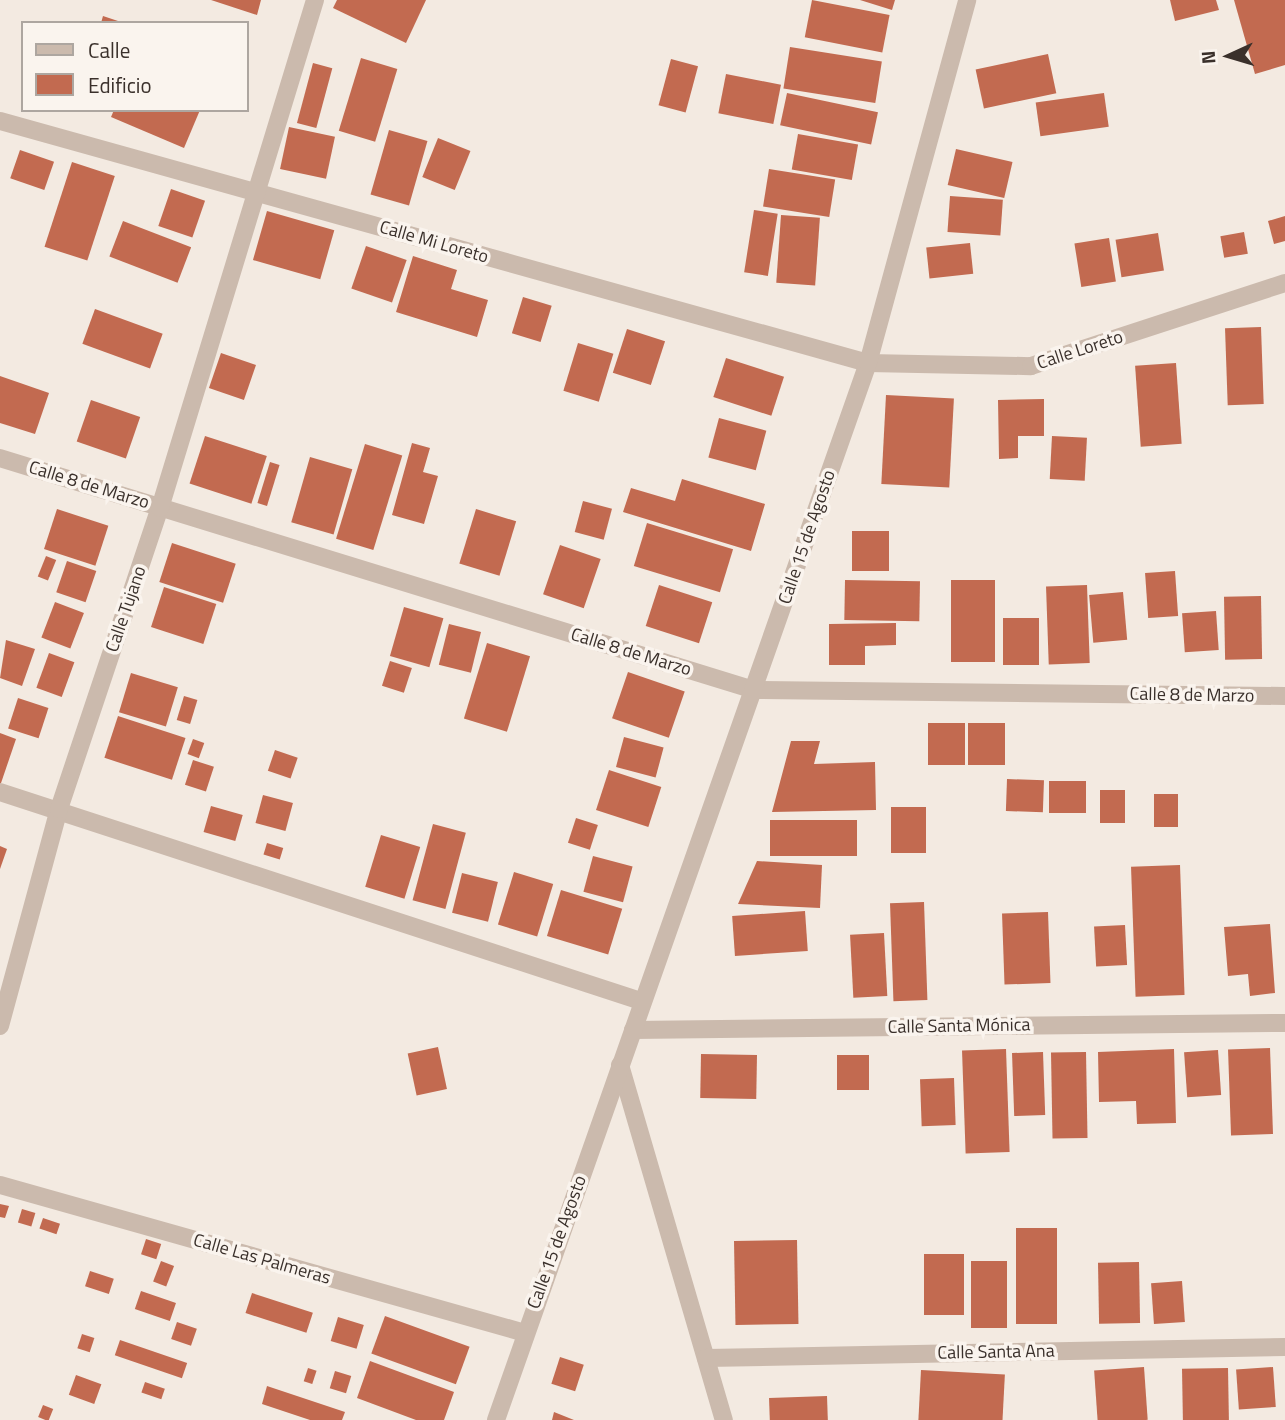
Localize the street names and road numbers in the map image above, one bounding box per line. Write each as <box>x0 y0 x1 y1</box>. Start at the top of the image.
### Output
street label: Calle Mi Loreto <box>377 216 491 268</box>
street label: Calle Loreto <box>1034 326 1126 374</box>
street label: Calle 8 de Marzo <box>26 456 152 514</box>
street label: Calle 15 de Agosto <box>774 467 840 607</box>
street label: Calle Tujano <box>101 563 151 655</box>
street label: Calle 8 de Marzo <box>568 623 694 681</box>
street label: Calle 8 de Marzo <box>1129 683 1255 707</box>
street label: Calle Santa Mónica <box>887 1014 1031 1038</box>
street label: Calle 15 de Agosto <box>523 1172 591 1312</box>
street label: Calle Las Palmeras <box>191 1229 333 1289</box>
street label: Calle Santa Ana <box>937 1340 1055 1364</box>

